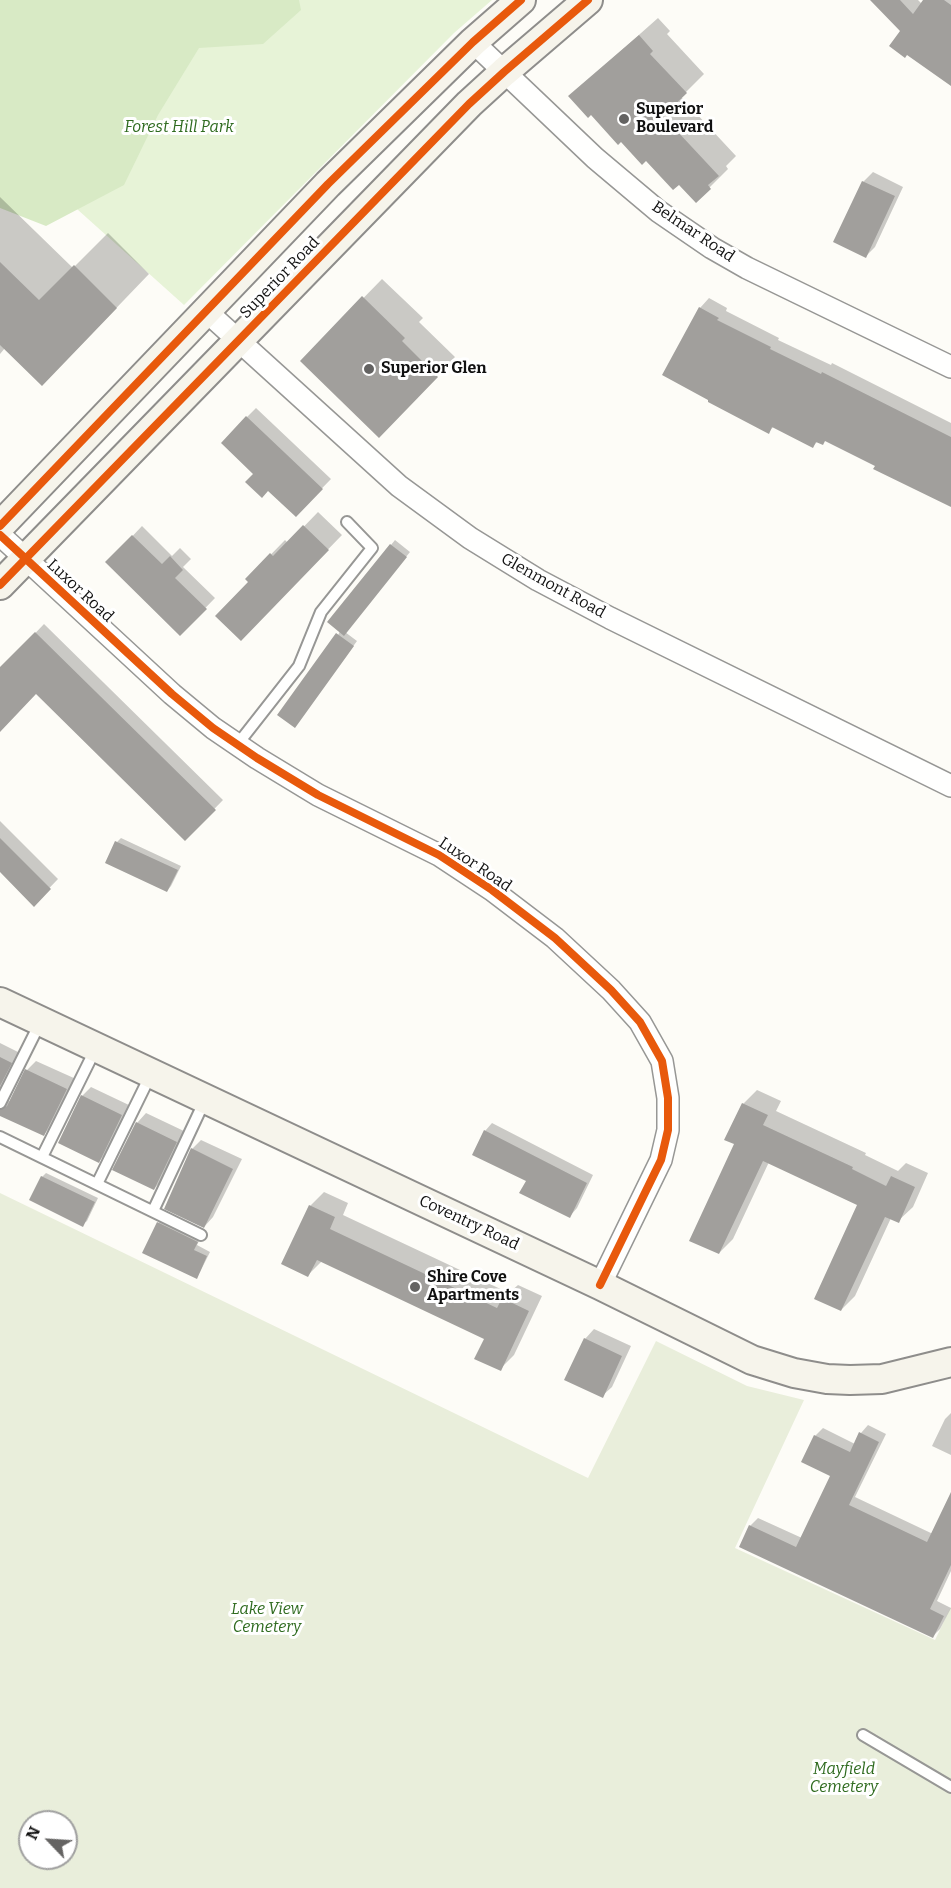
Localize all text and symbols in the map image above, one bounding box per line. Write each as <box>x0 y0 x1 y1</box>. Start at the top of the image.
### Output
place label: Superior Boulevard <box>636 100 713 138</box>
marker: Superior Boulevard <box>617 112 631 126</box>
park label: Forest Hill Park <box>124 118 234 138</box>
street label: Belmar Road <box>648 197 738 267</box>
street label: Superior Road <box>236 233 324 323</box>
place label: Superior Glen <box>381 359 487 379</box>
marker: Superior Glen <box>362 362 376 376</box>
street label: Glenmont Road <box>497 549 609 623</box>
street label: Luxor Road <box>43 555 117 627</box>
street label: Luxor Road <box>435 834 515 896</box>
street label: Coventry Road <box>416 1191 522 1255</box>
place label: Shire Cove Apartments <box>427 1268 519 1306</box>
marker: Shire Cove Apartments <box>408 1280 422 1294</box>
park label: Lake View Cemetery <box>231 1600 303 1638</box>
park label: Mayfield Cemetery <box>810 1760 878 1798</box>
north arrow <box>18 1810 78 1870</box>
text: N <box>22 1823 44 1843</box>

